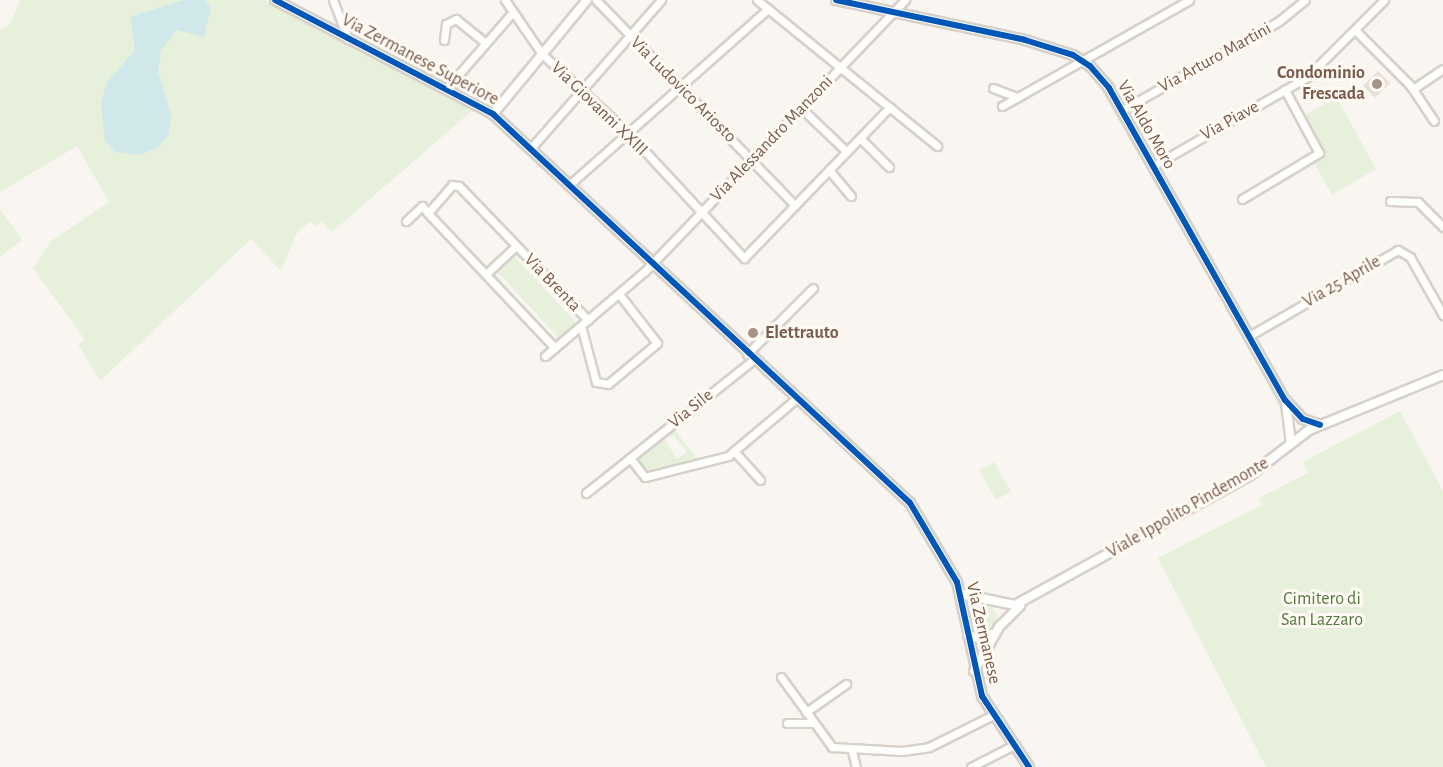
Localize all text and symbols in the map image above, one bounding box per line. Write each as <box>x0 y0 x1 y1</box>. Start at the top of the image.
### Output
street label: Via Zermanese Superiore <box>338 9 502 111</box>
street label: Via Arturo Martini <box>1155 18 1275 98</box>
street label: Via Ludovico Ariosto <box>625 32 741 148</box>
street label: Via Giovanni XXIII <box>546 57 652 161</box>
place label: Condominio Frescada <box>1277 63 1365 106</box>
street label: Via Alessandro Manzoni <box>706 71 838 207</box>
street label: Via Aldo Moro <box>1112 77 1180 173</box>
marker: Condominio Frescada <box>1370 77 1384 91</box>
street label: Via Piave <box>1197 96 1263 146</box>
street label: Via Brenta <box>519 249 585 317</box>
street label: Via 25 Aprile <box>1299 251 1385 313</box>
place label: Elettrauto <box>765 322 839 344</box>
marker: Elettrauto <box>746 326 760 340</box>
street label: Via Sile <box>664 384 718 434</box>
street label: Viale Ippolito Pindemonte <box>1103 453 1273 563</box>
street label: Via Zermanese <box>961 580 1005 686</box>
park label: Cimitero di San Lazzaro <box>1281 589 1363 632</box>

